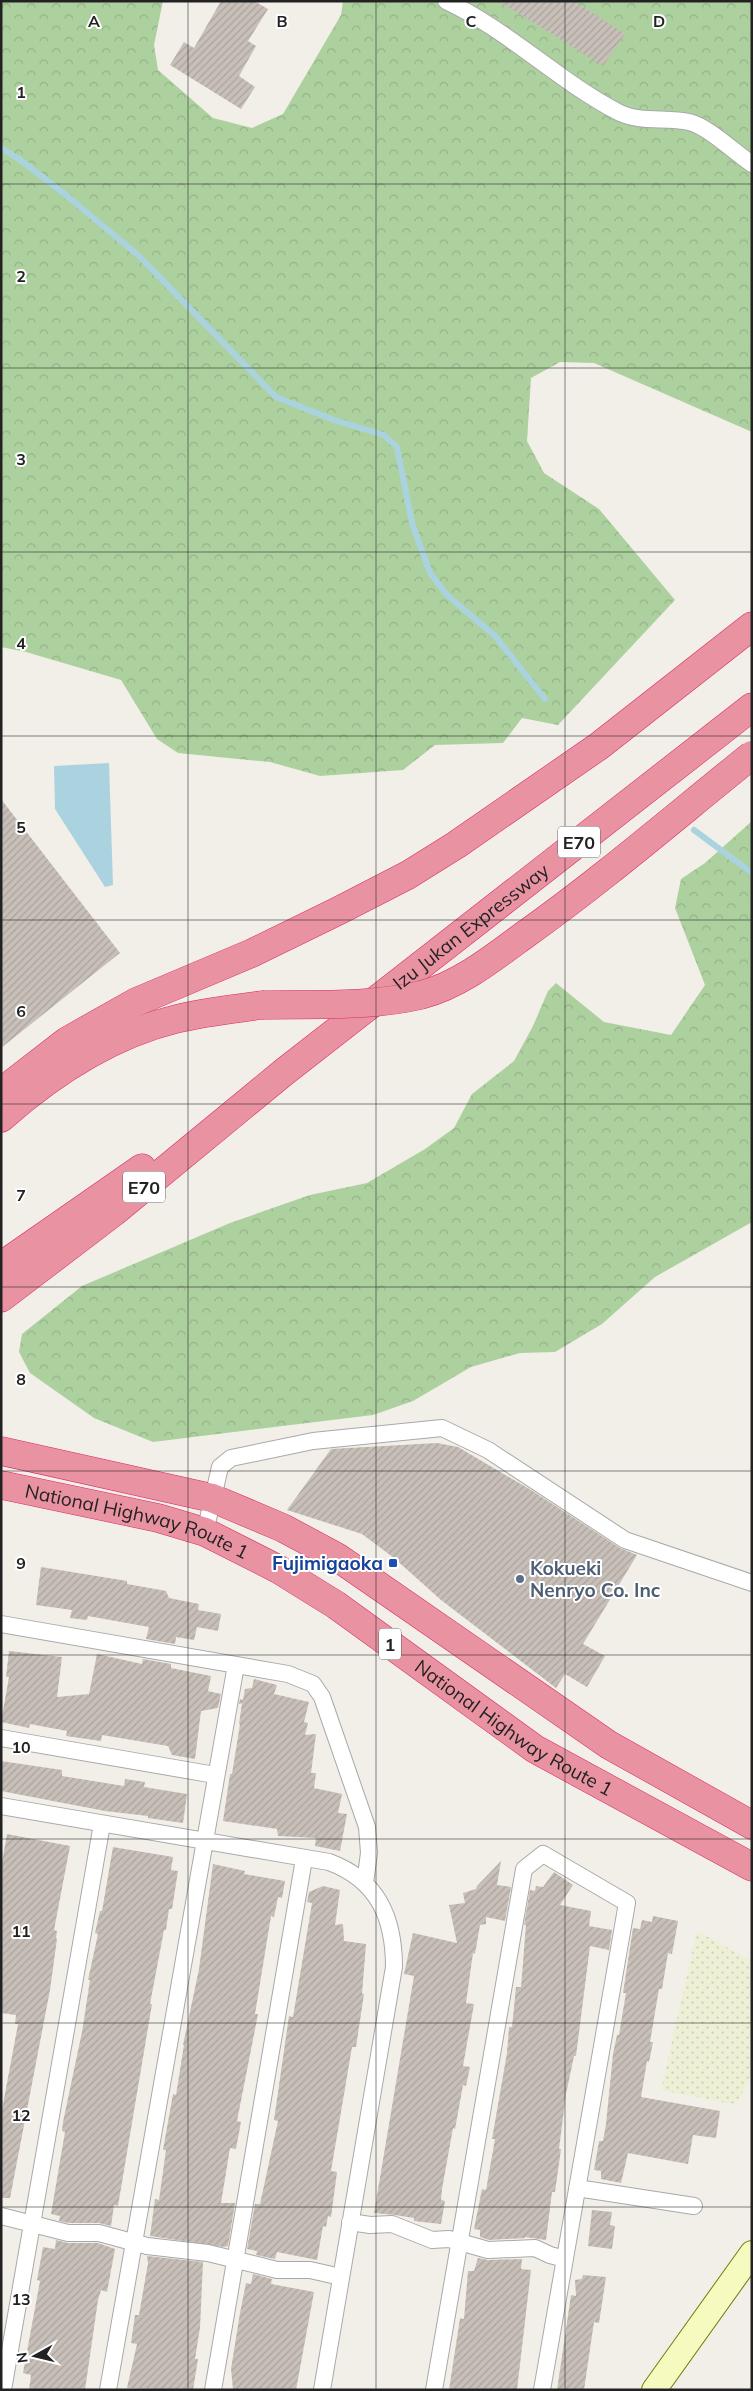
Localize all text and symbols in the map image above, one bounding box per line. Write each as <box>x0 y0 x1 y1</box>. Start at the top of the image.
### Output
text: A <box>88 11 100 31</box>
text: B <box>276 11 288 31</box>
text: C <box>466 11 477 31</box>
text: D <box>653 11 665 31</box>
text: 1 <box>16 82 26 102</box>
text: 2 <box>16 266 26 286</box>
text: 3 <box>16 449 26 469</box>
text: 4 <box>16 633 26 653</box>
text: 5 <box>16 817 26 837</box>
road number: E70 <box>558 826 600 858</box>
street label: Izu Jukan Expressway <box>388 858 554 995</box>
text: 6 <box>16 1001 26 1021</box>
road number: E70 <box>123 1172 165 1202</box>
text: 7 <box>16 1185 26 1205</box>
text: 8 <box>16 1369 26 1389</box>
street label: National Highway Route 1 <box>23 1478 253 1564</box>
place label: Fujimigaoka <box>272 1551 383 1575</box>
text: 9 <box>16 1553 26 1573</box>
place label: Kokueki Nenryo Co. Inc <box>530 1556 661 1602</box>
marker: Fujimigaoka <box>387 1557 399 1569</box>
marker: Kokueki Nenryo Co. Inc <box>514 1573 526 1585</box>
road number: 1 <box>379 1628 401 1660</box>
street label: National Highway Route 1 <box>410 1654 617 1801</box>
text: 10 <box>11 1737 31 1757</box>
text: 11 <box>11 1921 31 1941</box>
text: 12 <box>11 2105 31 2125</box>
text: 13 <box>11 2289 31 2309</box>
north arrow <box>10 2331 60 2381</box>
text: N <box>12 2351 32 2364</box>

